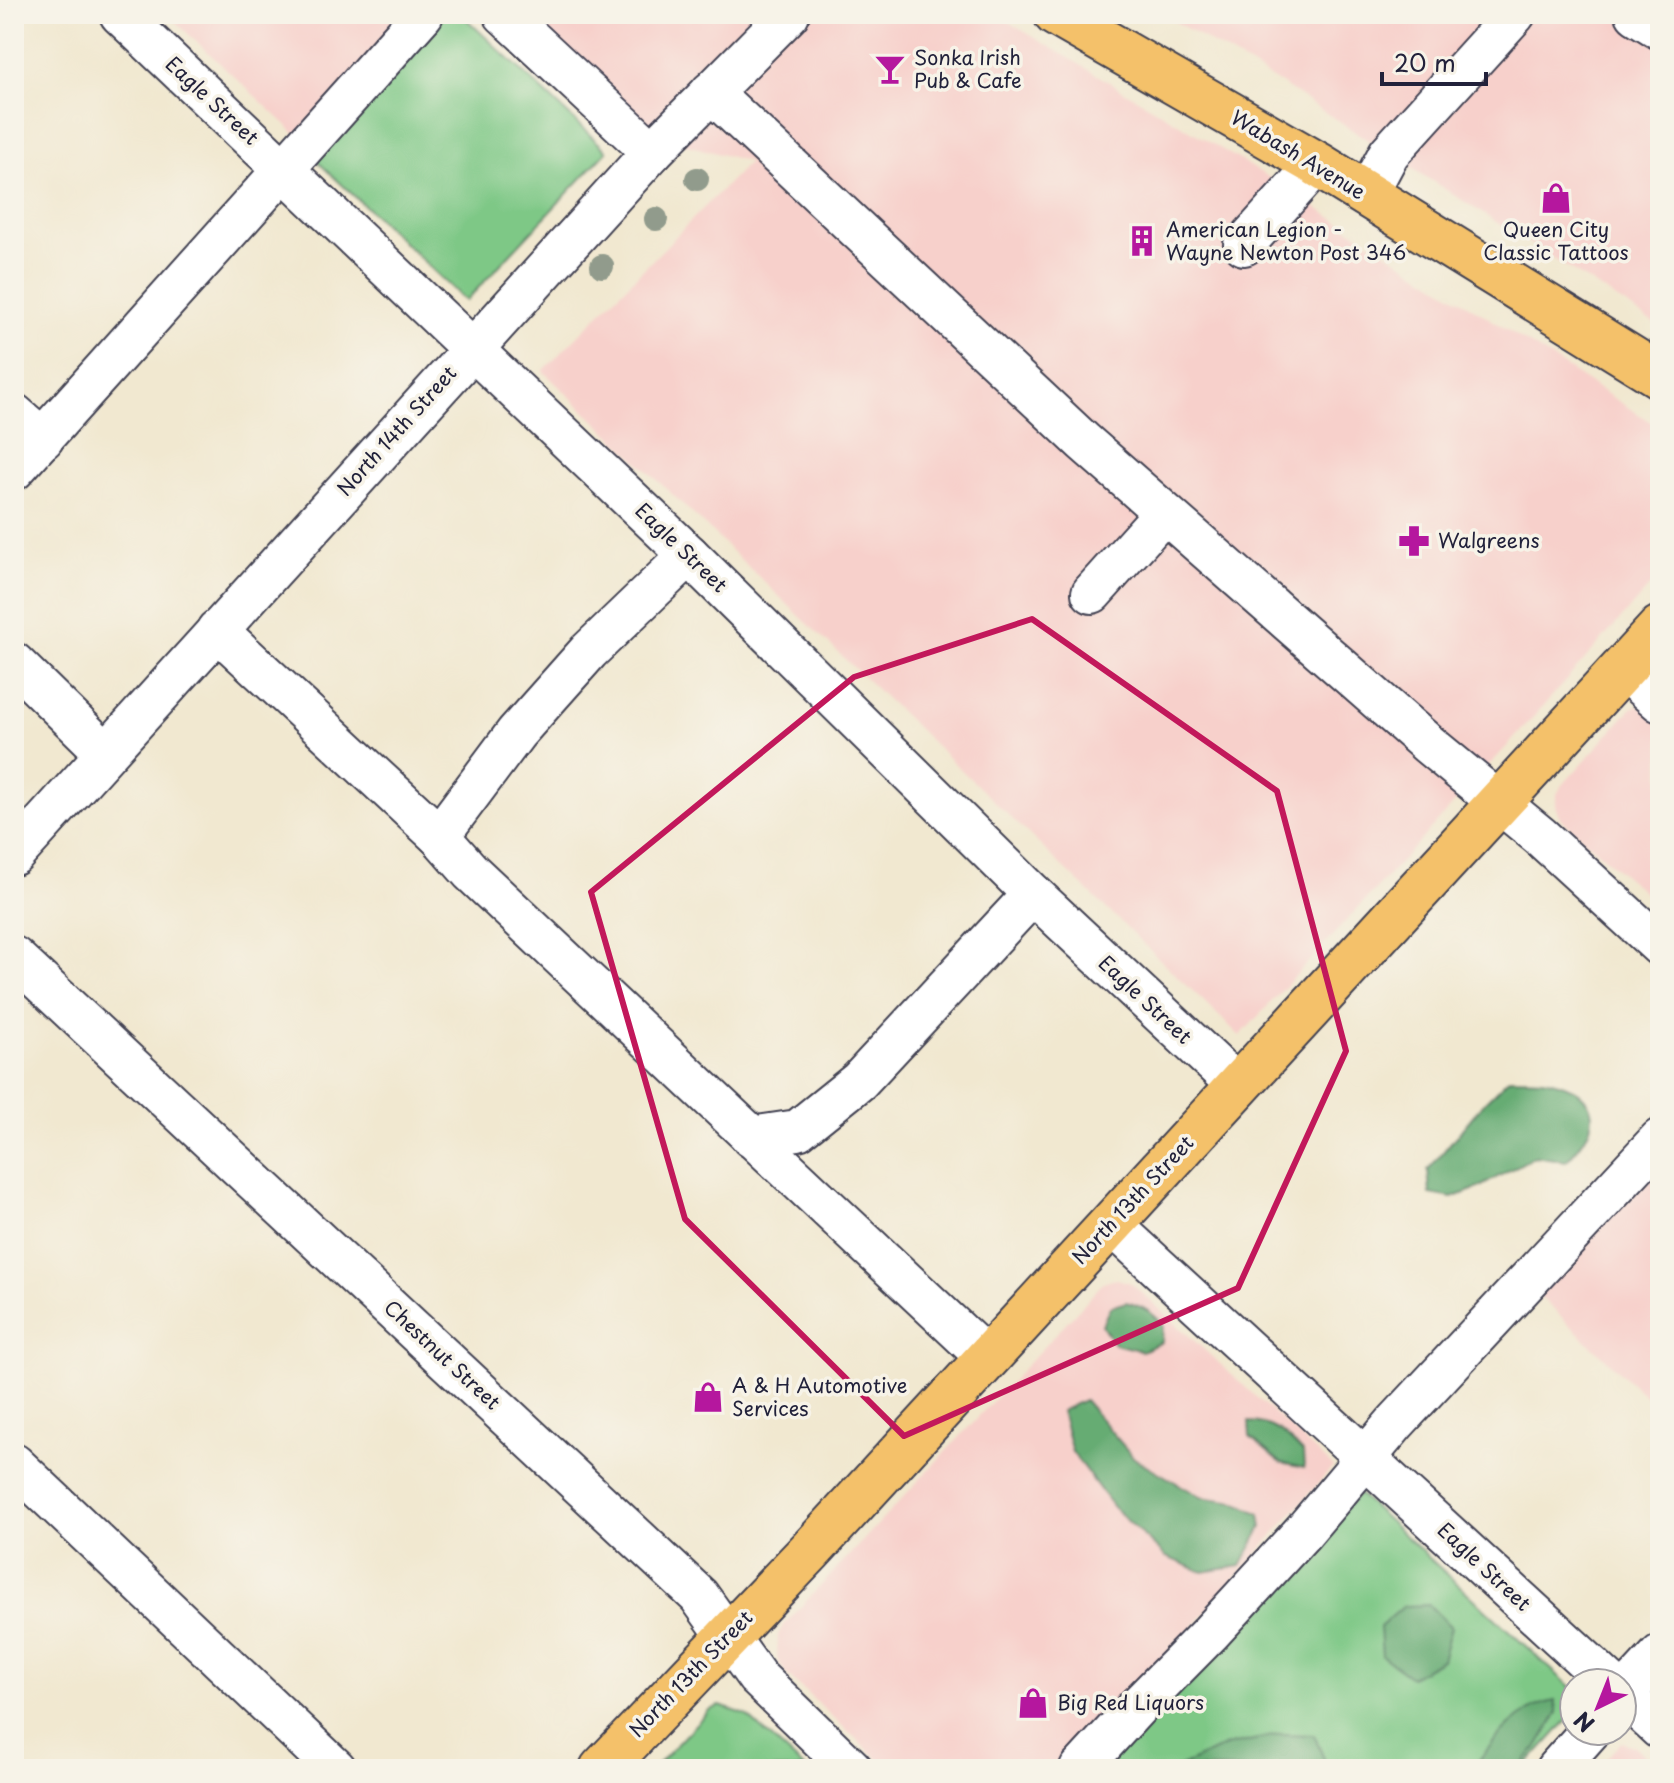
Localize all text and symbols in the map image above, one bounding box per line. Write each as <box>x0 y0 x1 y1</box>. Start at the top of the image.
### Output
scale bar <box>1382 36 1486 86</box>
place label: Sonka Irish Pub & Cafe <box>914 42 1022 95</box>
text: 20 m <box>1394 44 1456 80</box>
street label: Eagle Street <box>159 49 266 151</box>
bar icon: Sonka Irish Pub & Cafe <box>873 52 907 86</box>
street label: Wabash Avenue <box>1226 102 1371 206</box>
shop icon: Queen City Classic Tattoos <box>1539 181 1573 215</box>
place label: American Legion - Wayne Newton Post 346 <box>1166 214 1406 267</box>
place label: Queen City Classic Tattoos <box>1483 214 1629 267</box>
building icon: American Legion - Wayne Newton Post 346 <box>1125 224 1159 258</box>
street label: North 14th Street <box>330 358 463 502</box>
street label: Eagle Street <box>629 495 735 599</box>
pharmacy icon: Walgreens <box>1397 524 1431 558</box>
place label: Walgreens <box>1438 525 1540 555</box>
street label: Eagle Street <box>1092 948 1199 1050</box>
street label: North 13th Street <box>1064 1128 1200 1270</box>
street label: Chestnut Street <box>378 1292 508 1416</box>
place label: A & H Automotive Services <box>732 1370 907 1423</box>
shop icon: A & H Automotive Services <box>691 1380 725 1414</box>
street label: Eagle Street <box>1431 1515 1538 1617</box>
street label: North 13th Street <box>622 1603 759 1744</box>
north arrow <box>1558 1667 1638 1747</box>
shop icon: Big Red Liquors <box>1016 1686 1050 1720</box>
place label: Big Red Liquors <box>1057 1687 1204 1717</box>
text: N <box>1566 1705 1601 1741</box>

